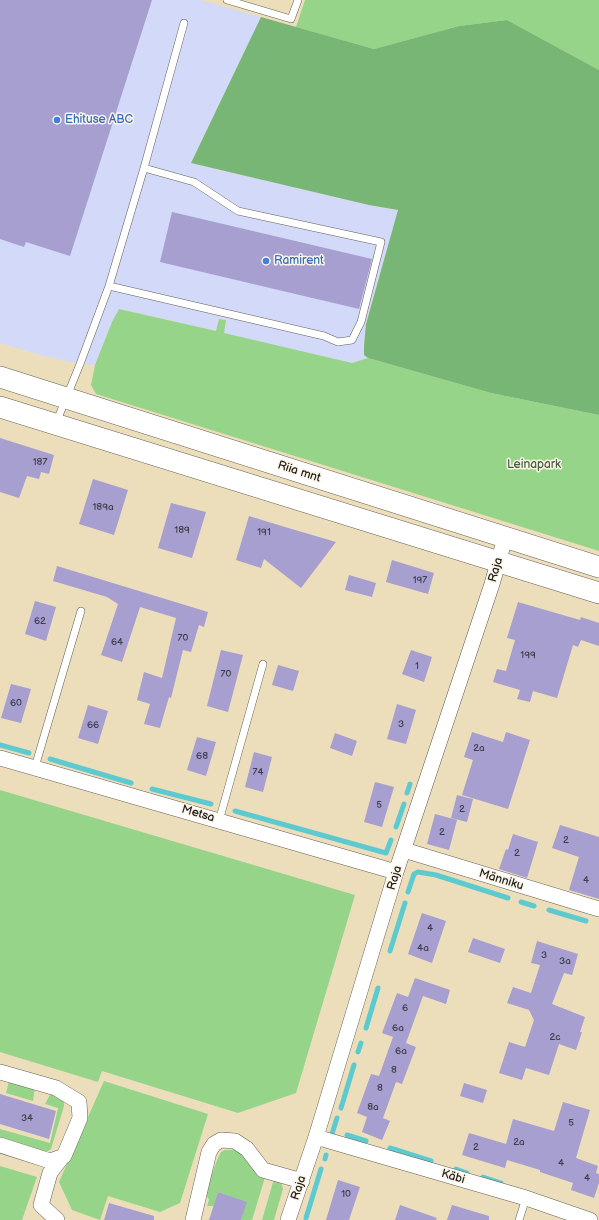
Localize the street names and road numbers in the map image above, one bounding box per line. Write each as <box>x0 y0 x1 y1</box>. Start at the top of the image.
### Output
street label: Riia mnt <box>276 458 322 486</box>
street label: Raja <box>486 556 506 584</box>
street label: Metsa <box>180 802 216 826</box>
street label: Raja <box>384 864 406 892</box>
street label: Männiku <box>477 866 525 894</box>
street label: Käbi <box>439 1167 467 1187</box>
street label: Raja <box>288 1174 310 1202</box>

